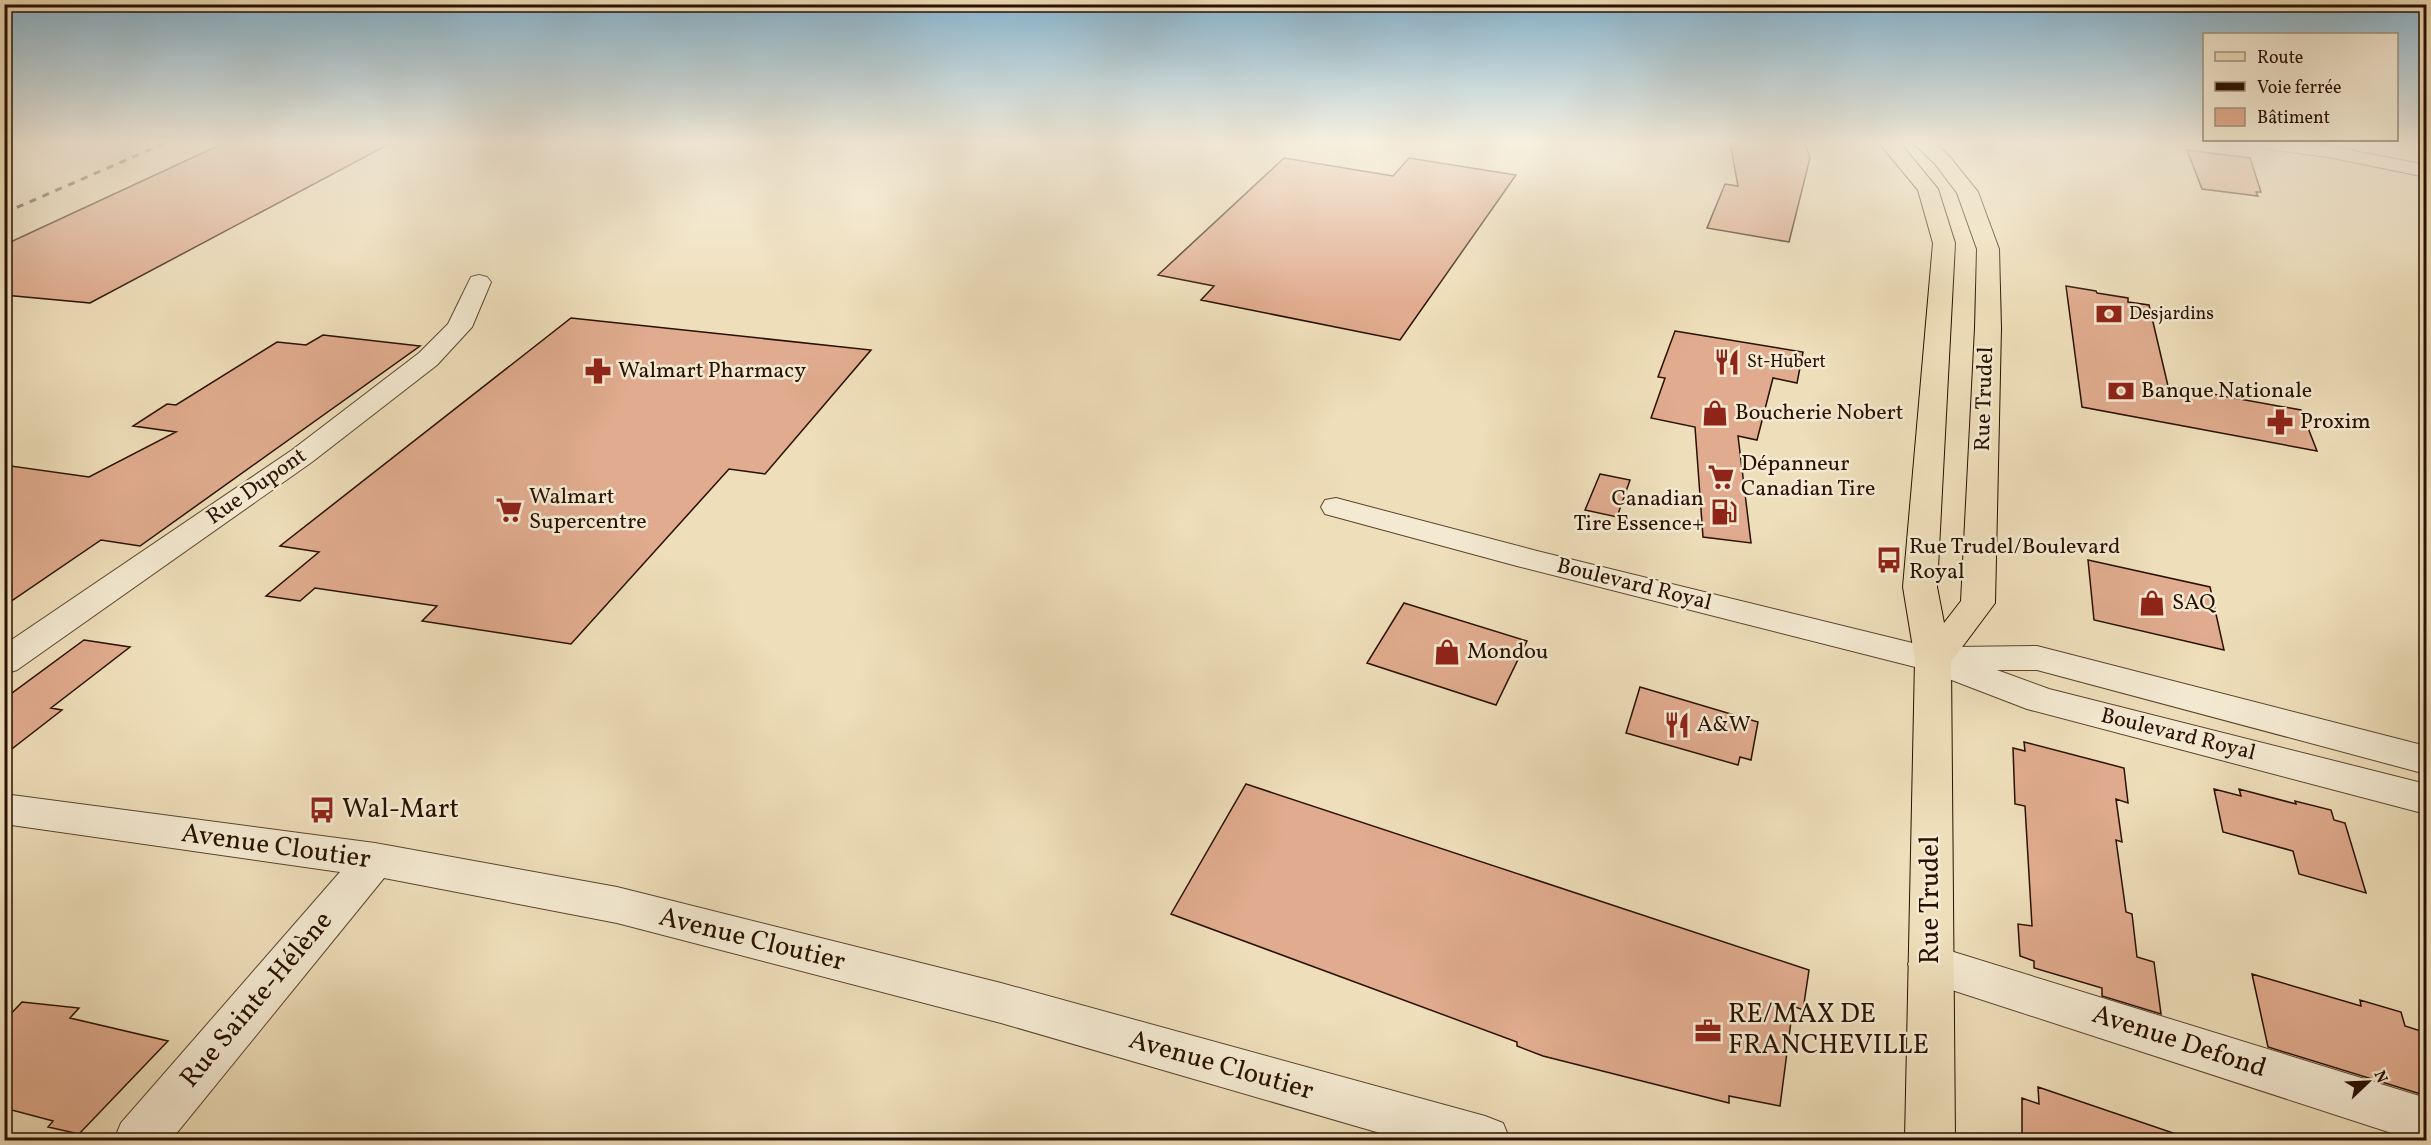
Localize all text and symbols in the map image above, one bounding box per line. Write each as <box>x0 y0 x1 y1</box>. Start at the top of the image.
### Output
legend <box>2203 33 2398 141</box>
text: Route <box>2257 46 2303 71</box>
text: Voie ferrée <box>2257 76 2342 101</box>
text: Bâtiment <box>2257 106 2330 131</box>
bank icon: Desjardins <box>2094 299 2124 329</box>
place label: Desjardins <box>2129 302 2214 327</box>
street label: Rue Trudel <box>1968 346 2002 452</box>
restaurant icon: St-Hubert <box>1712 347 1742 377</box>
place label: St-Hubert <box>1747 350 1826 375</box>
pharmacy icon: Walmart Pharmacy <box>583 356 613 386</box>
place label: Walmart Pharmacy <box>618 356 806 387</box>
bank icon: Banque Nationale <box>2106 376 2136 406</box>
place label: Banque Nationale <box>2141 376 2312 407</box>
shop icon: Boucherie Nobert <box>1700 398 1730 428</box>
place label: Boucherie Nobert <box>1735 398 1904 429</box>
pharmacy icon: Proxim <box>2265 407 2295 437</box>
place label: Proxim <box>2300 407 2371 438</box>
street label: Rue Dupont <box>201 441 314 533</box>
place label: Dépanneur Canadian Tire <box>1741 449 1875 505</box>
supermarket icon: Dépanneur Canadian Tire <box>1706 462 1736 492</box>
place label: Walmart Supercentre <box>529 482 647 538</box>
place label: Canadian Tire Essence+ <box>1574 484 1704 540</box>
supermarket icon: Walmart Supercentre <box>494 495 524 525</box>
fuel station icon: Canadian Tire Essence+ <box>1709 497 1739 527</box>
place label: Rue Trudel/Boulevard Royal <box>1909 532 2121 588</box>
bus stop icon: Rue Trudel/Boulevard Royal <box>1874 545 1904 575</box>
street label: Boulevard Royal <box>1553 551 1715 619</box>
shop icon: SAQ <box>2137 588 2167 618</box>
place label: SAQ <box>2172 588 2216 619</box>
shop icon: Mondou <box>1432 637 1462 667</box>
place label: Mondou <box>1467 637 1548 668</box>
street label: Boulevard Royal <box>2097 701 2259 769</box>
restaurant icon: A&W <box>1662 710 1692 740</box>
place label: A&W <box>1697 710 1751 741</box>
place label: Wal-Mart <box>342 791 459 829</box>
bus stop icon: Wal-Mart <box>307 795 337 825</box>
street label: Avenue Cloutier <box>179 815 373 879</box>
street label: Rue Trudel <box>1912 836 1950 964</box>
street label: Avenue Cloutier <box>655 898 849 982</box>
street label: Rue Sainte-Hélène <box>172 904 342 1096</box>
place label: RE/MAX DE FRANCHEVILLE <box>1728 996 1929 1065</box>
street label: Avenue Defond <box>2087 996 2271 1088</box>
office icon: RE/MAX DE FRANCHEVILLE <box>1693 1016 1723 1046</box>
street label: Avenue Cloutier <box>1124 1021 1318 1111</box>
north arrow <box>2338 1052 2398 1112</box>
text: N <box>2368 1067 2393 1087</box>

